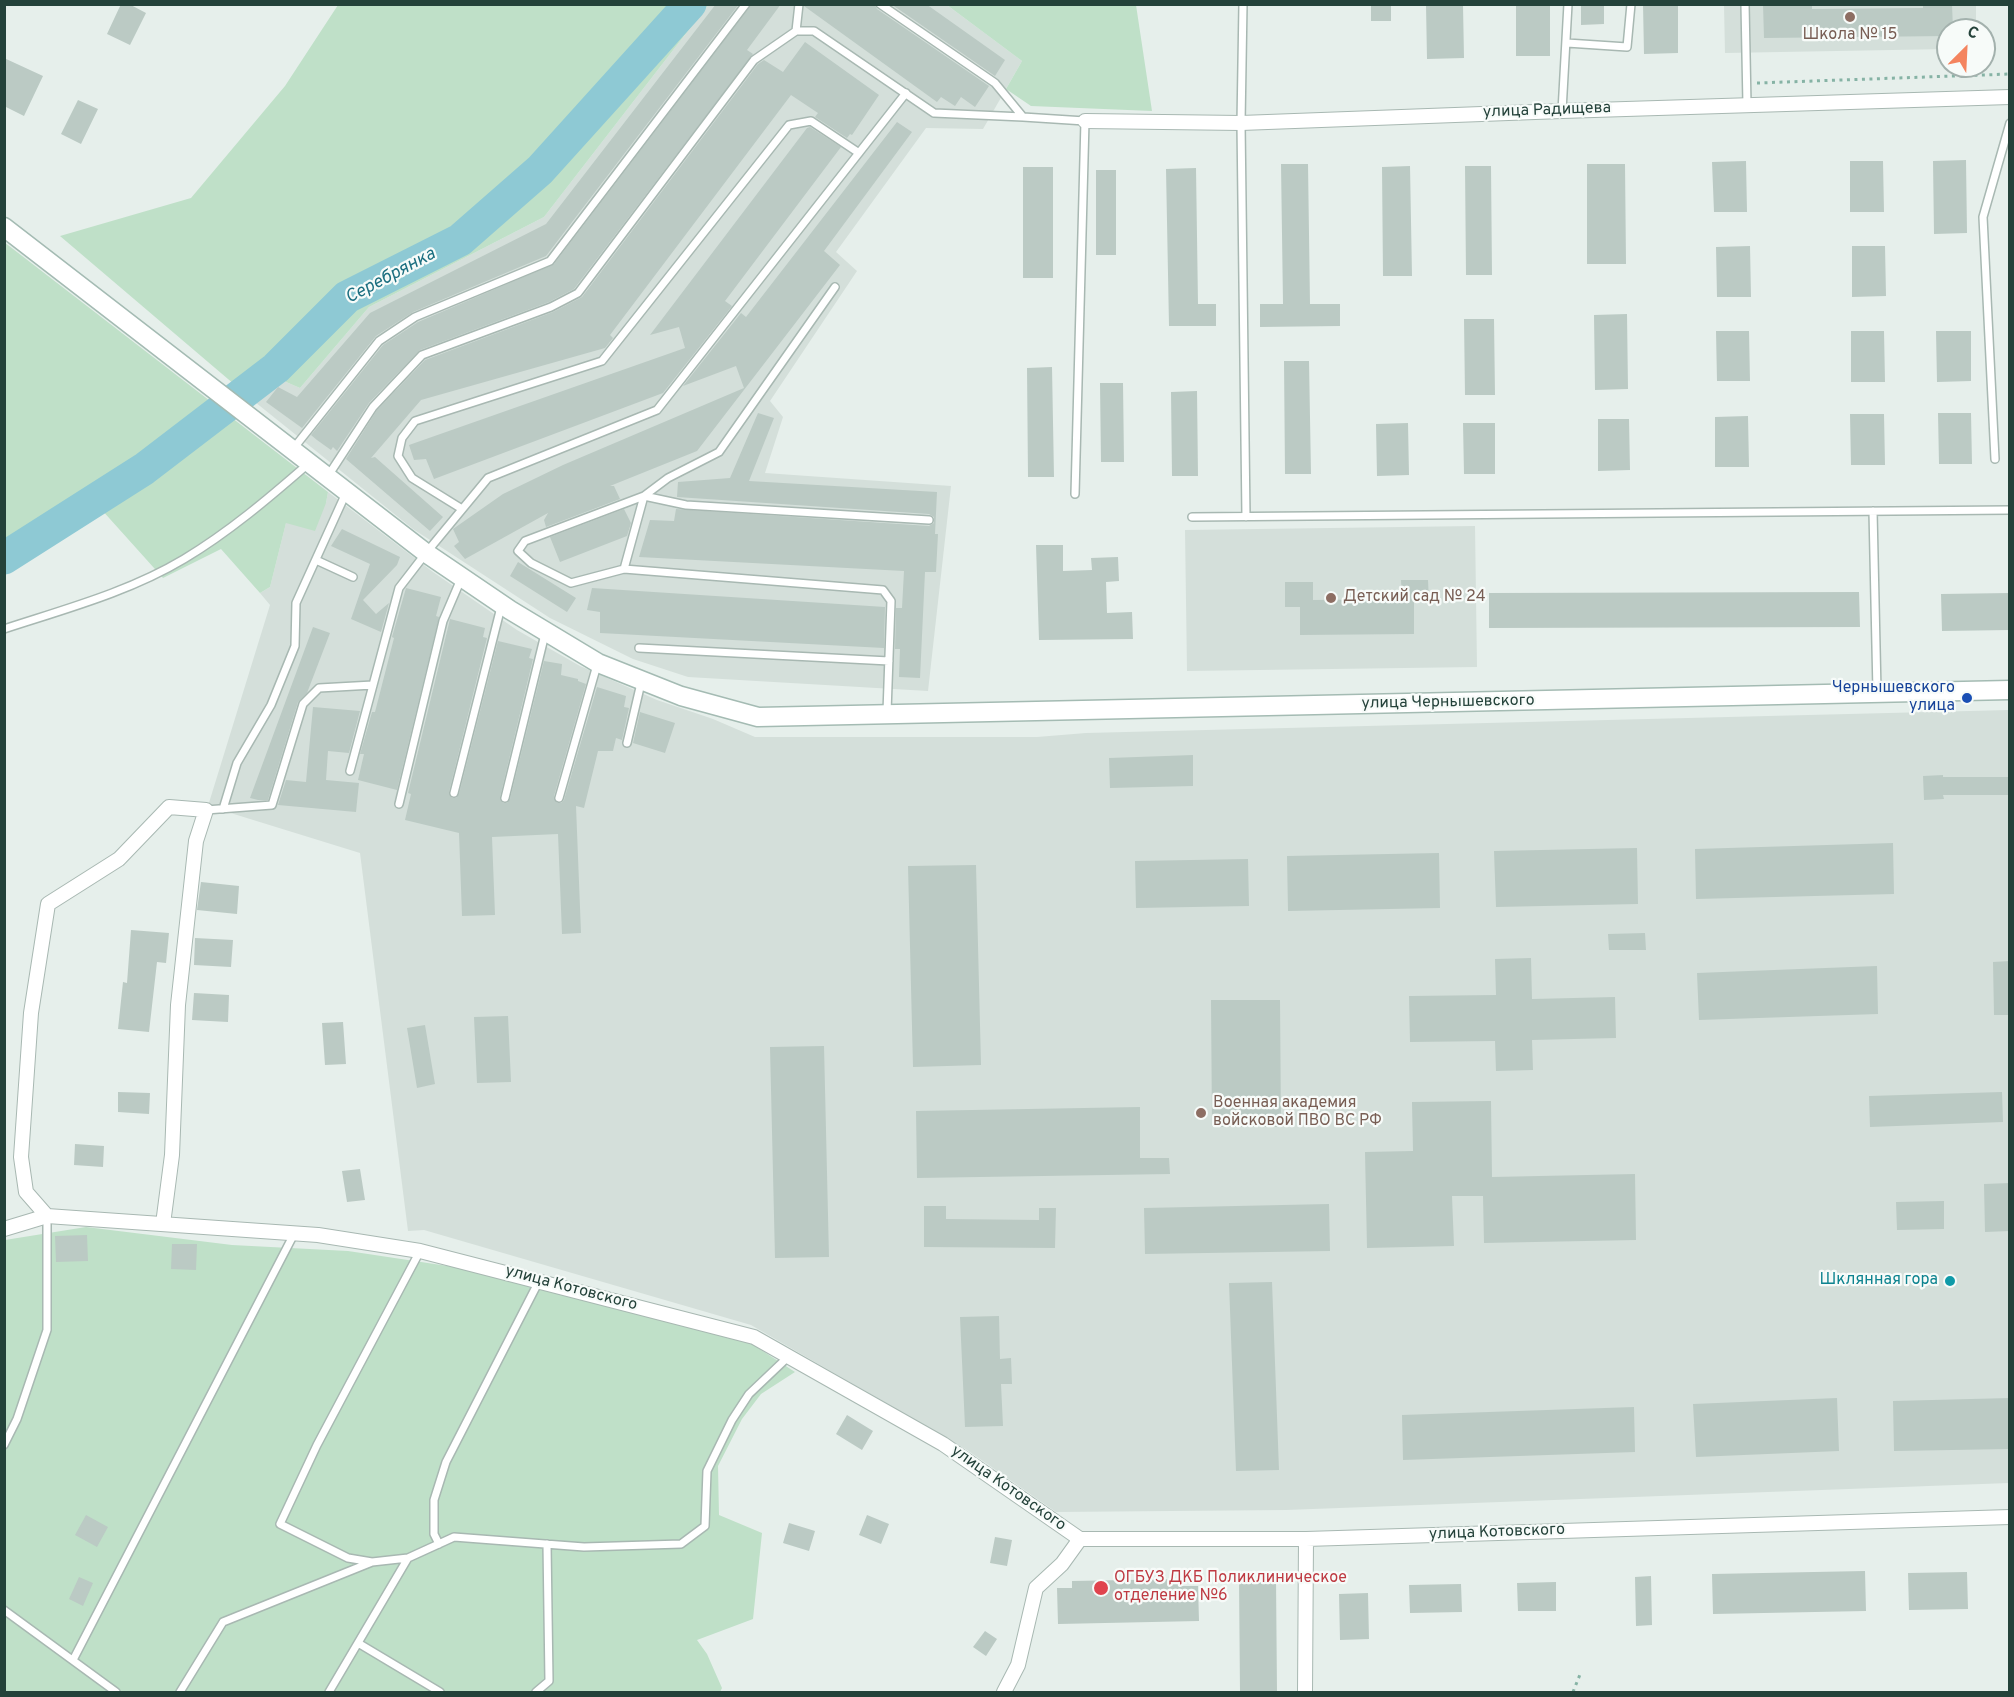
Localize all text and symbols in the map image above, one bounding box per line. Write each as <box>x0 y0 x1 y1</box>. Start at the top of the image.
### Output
marker: Школа № 15 <box>1843 10 1857 24</box>
north arrow <box>1936 18 1996 78</box>
text: С <box>1964 22 1981 45</box>
place label: Школа № 15 <box>1802 26 1898 46</box>
street label: улица Радищева <box>1483 99 1611 123</box>
water label: Серебрянка <box>342 244 440 310</box>
place label: Детский сад № 24 <box>1343 588 1486 608</box>
marker: Детский сад № 24 <box>1324 591 1338 605</box>
place label: Чернышевского улица <box>1832 679 1955 717</box>
marker: Чернышевского улица <box>1960 691 1974 705</box>
street label: улица Чернышевского <box>1361 692 1535 714</box>
place label: Военная академия войсковой ПВО ВС РФ <box>1213 1094 1382 1132</box>
marker: Военная академия войсковой ПВО ВС РФ <box>1194 1106 1208 1120</box>
street label: улица Котовского <box>503 1262 639 1316</box>
place label: Шклянная гора <box>1819 1271 1938 1291</box>
marker: Шклянная гора <box>1943 1274 1957 1288</box>
street label: улица Котовского <box>947 1442 1069 1536</box>
street label: улица Котовского <box>1429 1521 1565 1545</box>
place label: ОГБУЗ ДКБ Поликлиническое отделение №6 <box>1114 1569 1347 1607</box>
marker: ОГБУЗ ДКБ Поликлиническое отделение №6 <box>1092 1579 1110 1597</box>

